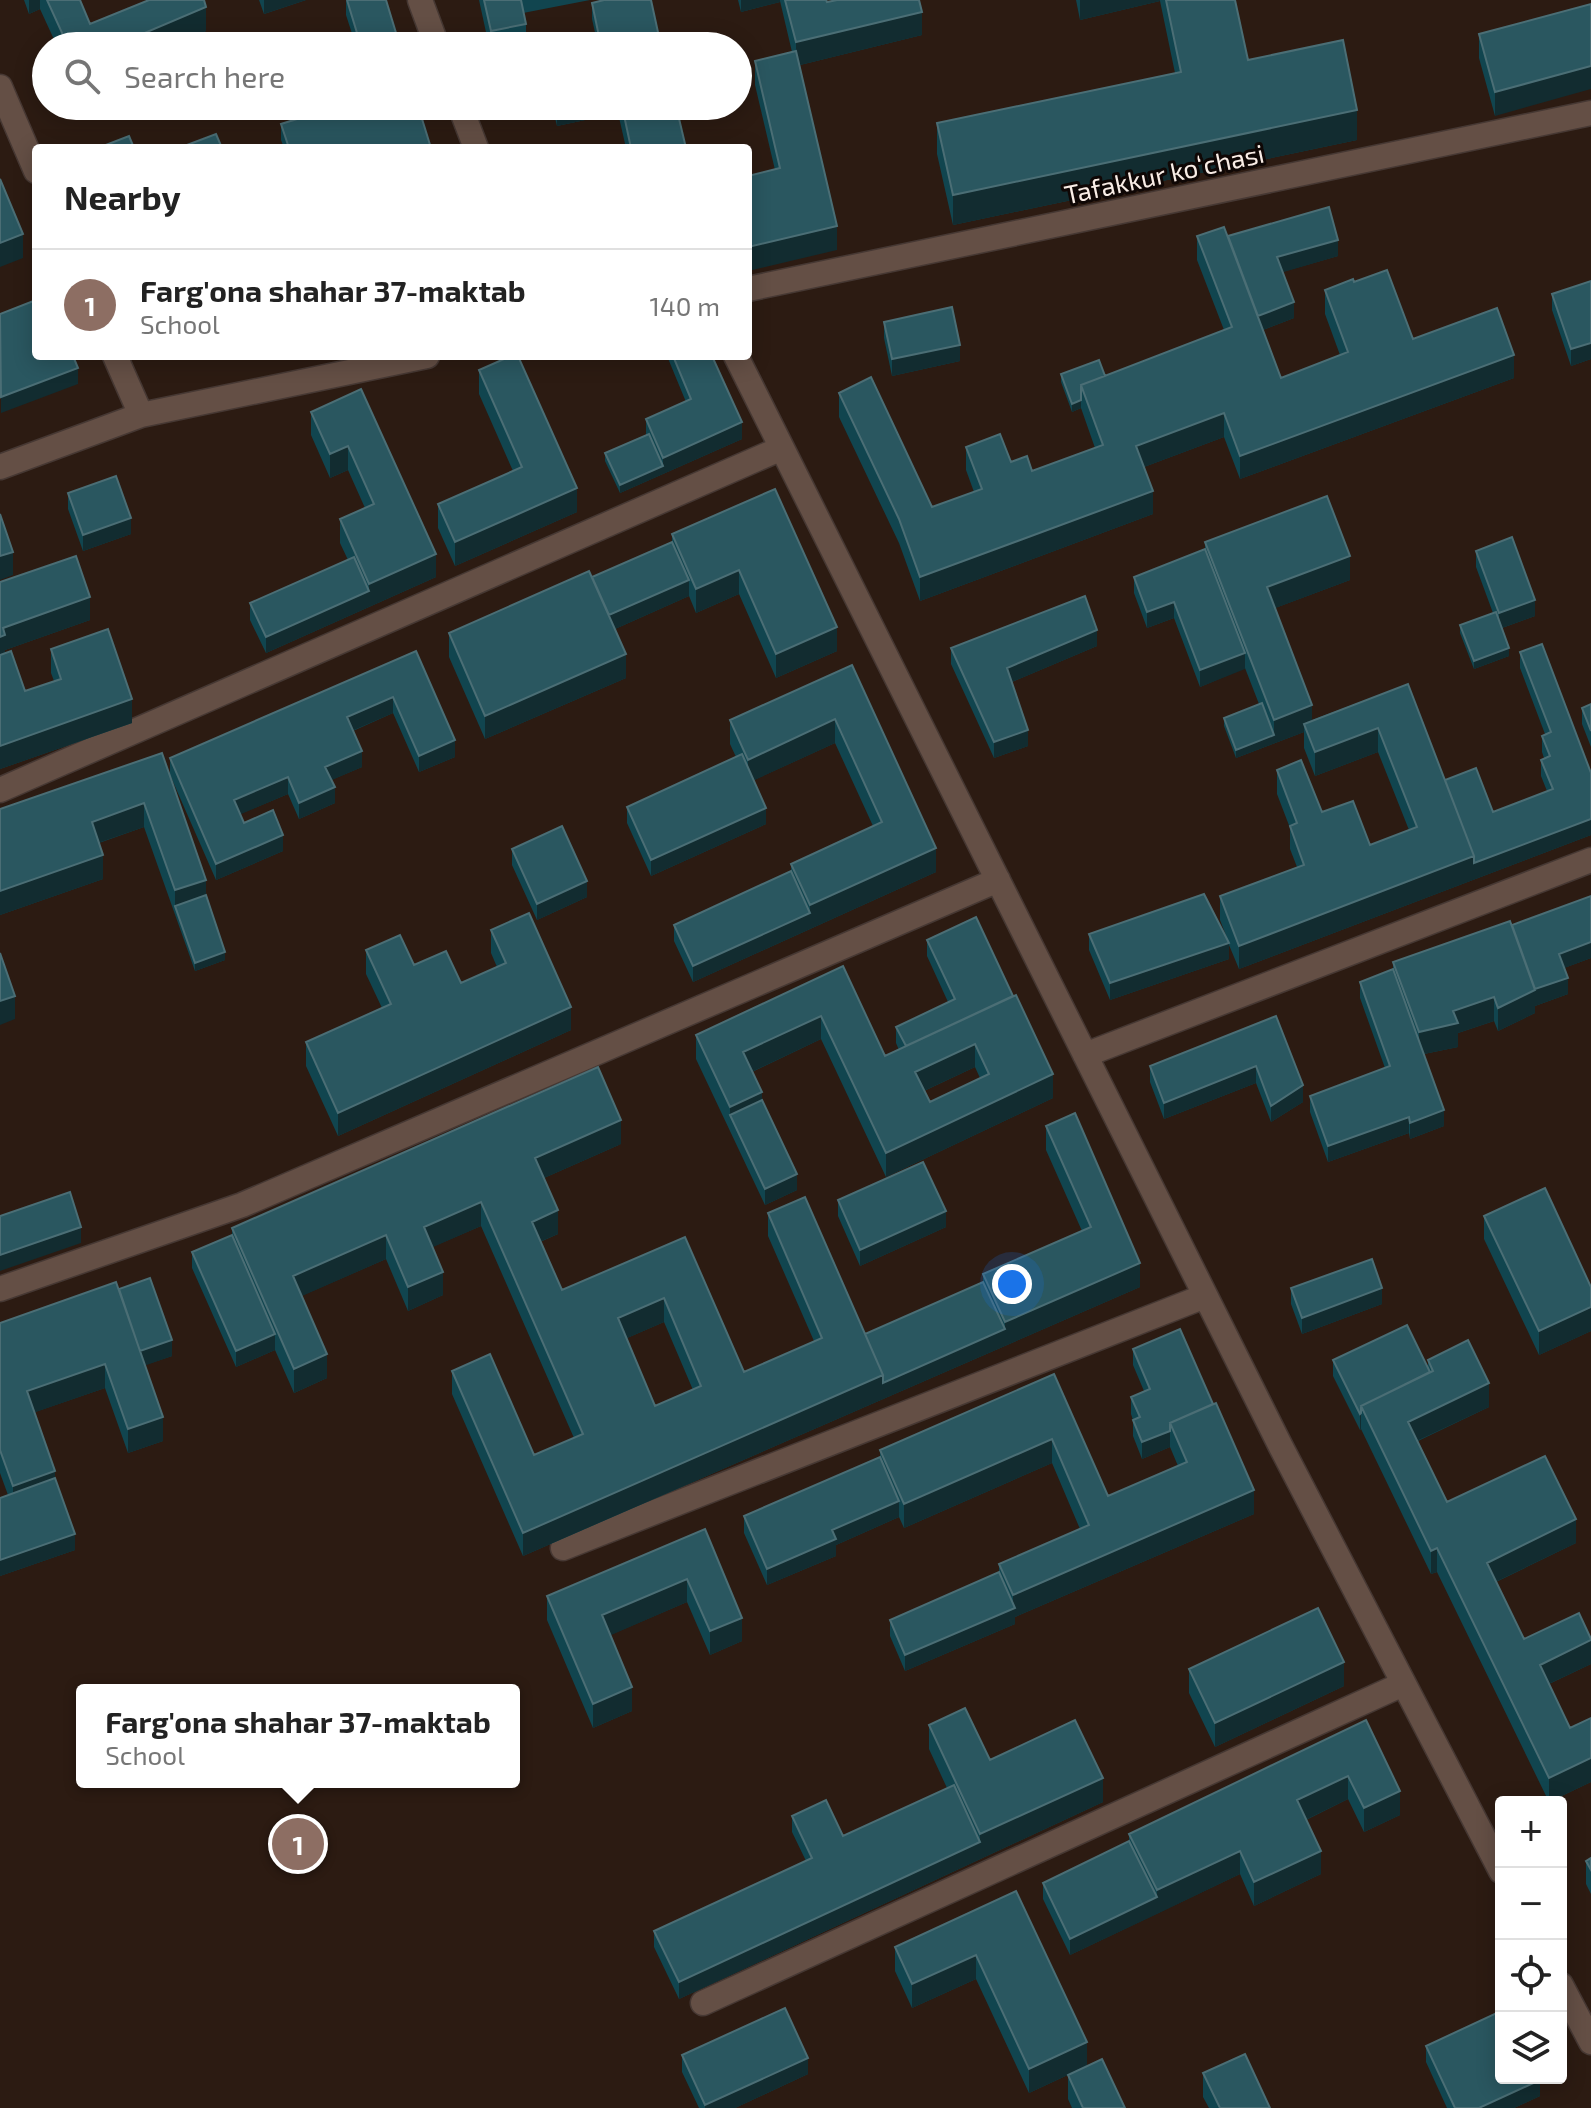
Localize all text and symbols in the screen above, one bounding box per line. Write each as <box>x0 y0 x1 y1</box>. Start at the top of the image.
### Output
search box <box>32 32 752 120</box>
icon: search <box>60 54 104 98</box>
text: Search here <box>124 58 285 94</box>
street label: Tafakkur koʻchasi <box>1061 137 1267 209</box>
text: Nearby <box>64 176 181 217</box>
text: Farg'ona shahar 37-maktab <box>140 272 526 308</box>
text: 1 <box>84 290 96 321</box>
text: 140 m <box>649 290 720 321</box>
text: School <box>140 308 220 339</box>
your location <box>992 1264 1032 1304</box>
popup <box>76 1684 520 1788</box>
text: Farg'ona shahar 37-maktab <box>105 1703 491 1739</box>
text: School <box>105 1739 185 1770</box>
map controls <box>1495 1796 1567 2084</box>
button: + <box>1495 1796 1567 1868</box>
pin: 1 <box>272 1814 324 1874</box>
button: − <box>1495 1868 1567 1940</box>
button: locate <box>1495 1940 1567 2012</box>
button: layers <box>1495 2012 1567 2084</box>

